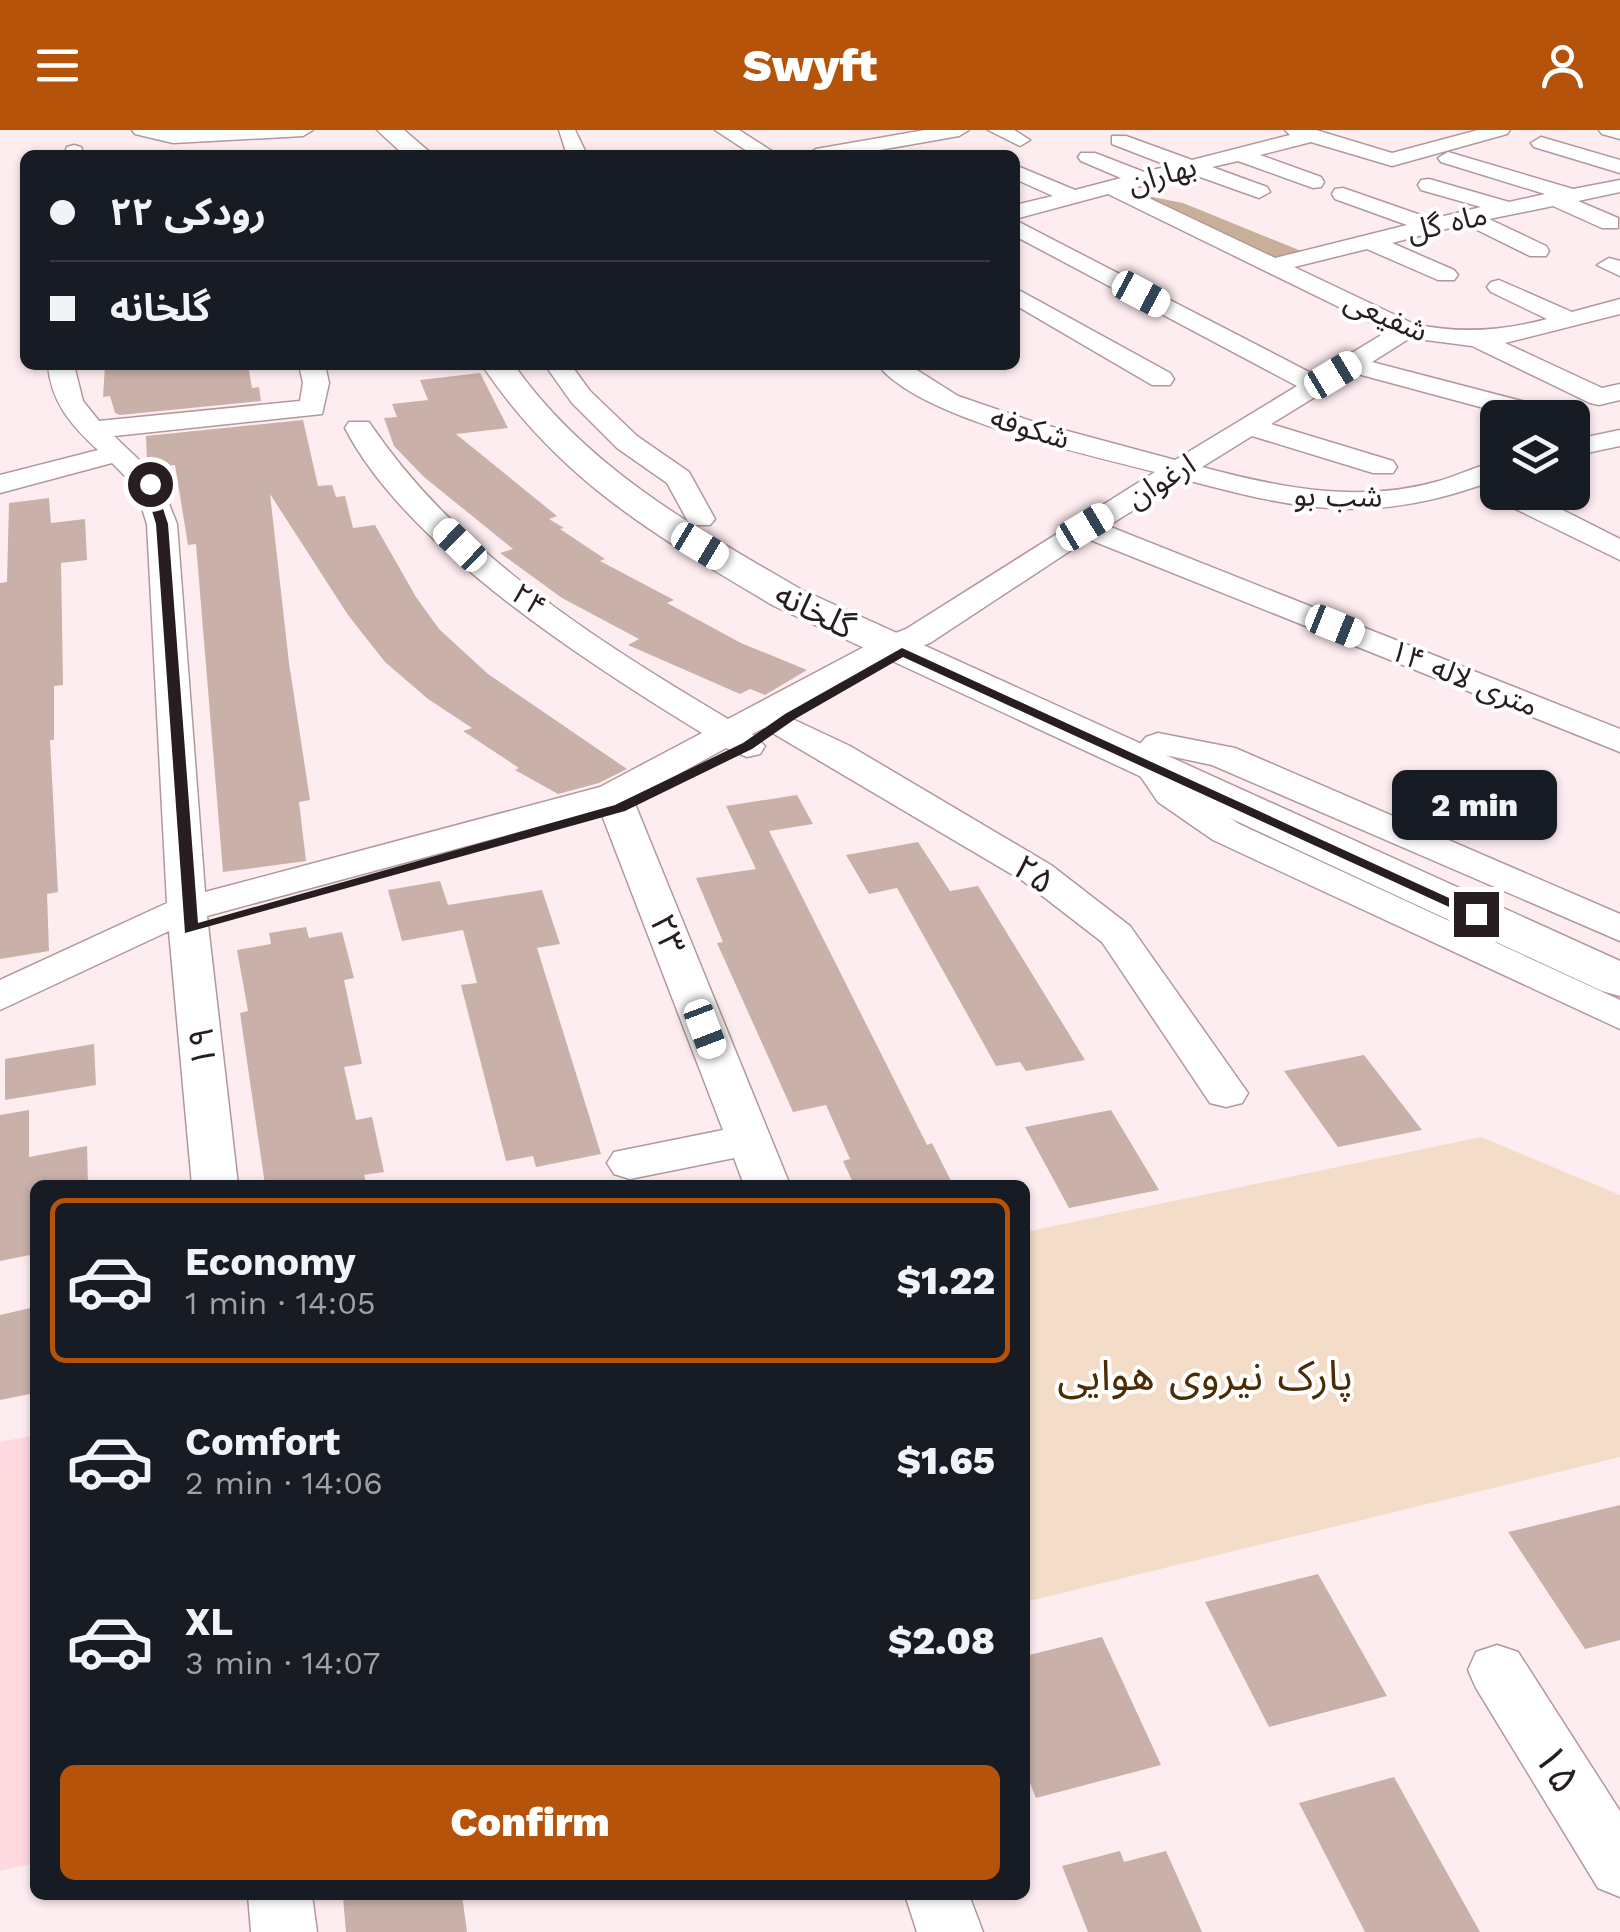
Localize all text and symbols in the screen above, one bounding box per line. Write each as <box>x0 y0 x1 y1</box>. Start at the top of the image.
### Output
icon: menu <box>30 38 85 93</box>
icon: person <box>1535 38 1590 93</box>
text: Swyft <box>743 39 877 92</box>
street label: بهاران <box>1123 148 1200 201</box>
text: رودکی ۲۲ <box>110 190 266 234</box>
street label: ماه گل <box>1403 196 1490 249</box>
car <box>1107 267 1175 321</box>
street label: شفیعی <box>1339 282 1433 349</box>
text: گلخانه <box>110 286 210 330</box>
car <box>1300 347 1366 403</box>
street label: شکوفه <box>986 399 1074 456</box>
map controls <box>1480 400 1590 510</box>
button: layers <box>1480 400 1590 510</box>
street label: ارغوان <box>1120 446 1202 515</box>
route start <box>128 462 173 507</box>
street label: شب بو <box>1293 477 1383 514</box>
car <box>1052 499 1118 555</box>
car <box>428 513 492 577</box>
car <box>667 518 733 574</box>
street label: گلخانه <box>768 572 862 648</box>
street label: ۲۴ <box>505 575 553 624</box>
car <box>1302 601 1368 651</box>
street label: ۱۴ متری لاله <box>1385 632 1543 723</box>
callout: 2 min <box>1394 769 1558 839</box>
text: 2 min <box>1431 786 1518 824</box>
street label: ۲۵ <box>1006 845 1062 903</box>
route end <box>1454 892 1499 937</box>
street label: ۲۳ <box>641 908 695 960</box>
car <box>680 996 730 1062</box>
street label: ۱۹ <box>179 1025 225 1069</box>
icon: car <box>65 1236 155 1326</box>
text: Economy <box>185 1240 356 1284</box>
text: $1.22 <box>896 1259 995 1303</box>
text: 1 min · 14:05 <box>185 1284 376 1322</box>
park label: پارک نیروی هوایی <box>1057 1351 1353 1402</box>
icon: car <box>65 1416 155 1506</box>
text: Comfort <box>185 1420 340 1464</box>
text: $1.65 <box>897 1439 995 1483</box>
text: 2 min · 14:06 <box>185 1464 383 1502</box>
icon: car <box>65 1596 155 1686</box>
text: XL <box>185 1600 233 1644</box>
text: $2.08 <box>888 1619 995 1663</box>
text: 3 min · 14:07 <box>185 1644 381 1682</box>
street label: ۱۵ <box>1524 1735 1591 1802</box>
button: Confirm <box>60 1765 1000 1880</box>

